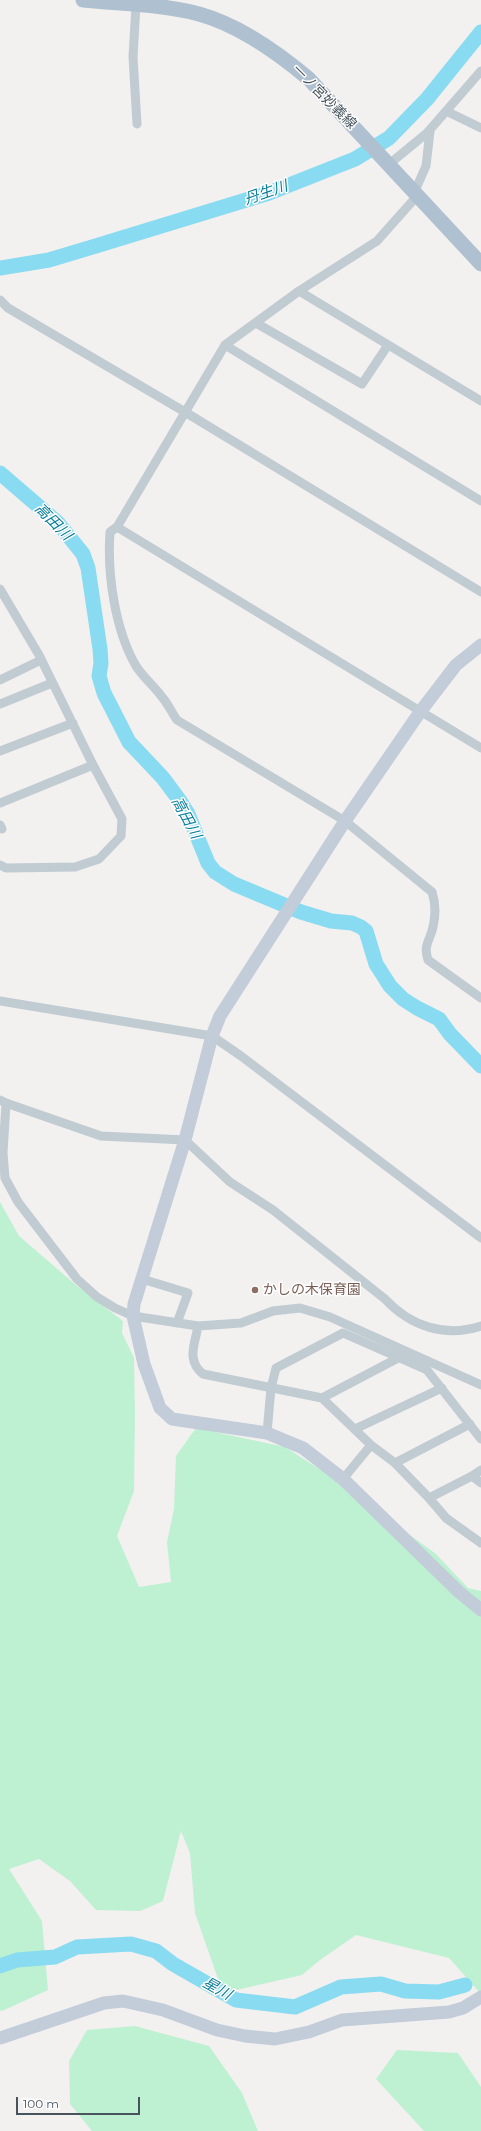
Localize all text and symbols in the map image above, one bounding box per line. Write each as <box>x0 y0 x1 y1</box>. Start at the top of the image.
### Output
street label: 一ノ宮妙義線 <box>288 61 360 133</box>
water label: 丹生川 <box>242 177 290 209</box>
water label: 高田川 <box>31 500 75 544</box>
water label: 高田川 <box>167 794 205 842</box>
place label: かしの木保育園 <box>263 1282 361 1298</box>
marker: かしの木保育園 <box>250 1285 260 1295</box>
water label: 星川 <box>200 1974 234 2004</box>
scale bar <box>18 2089 142 2115</box>
text: 100 m <box>23 2096 59 2111</box>

